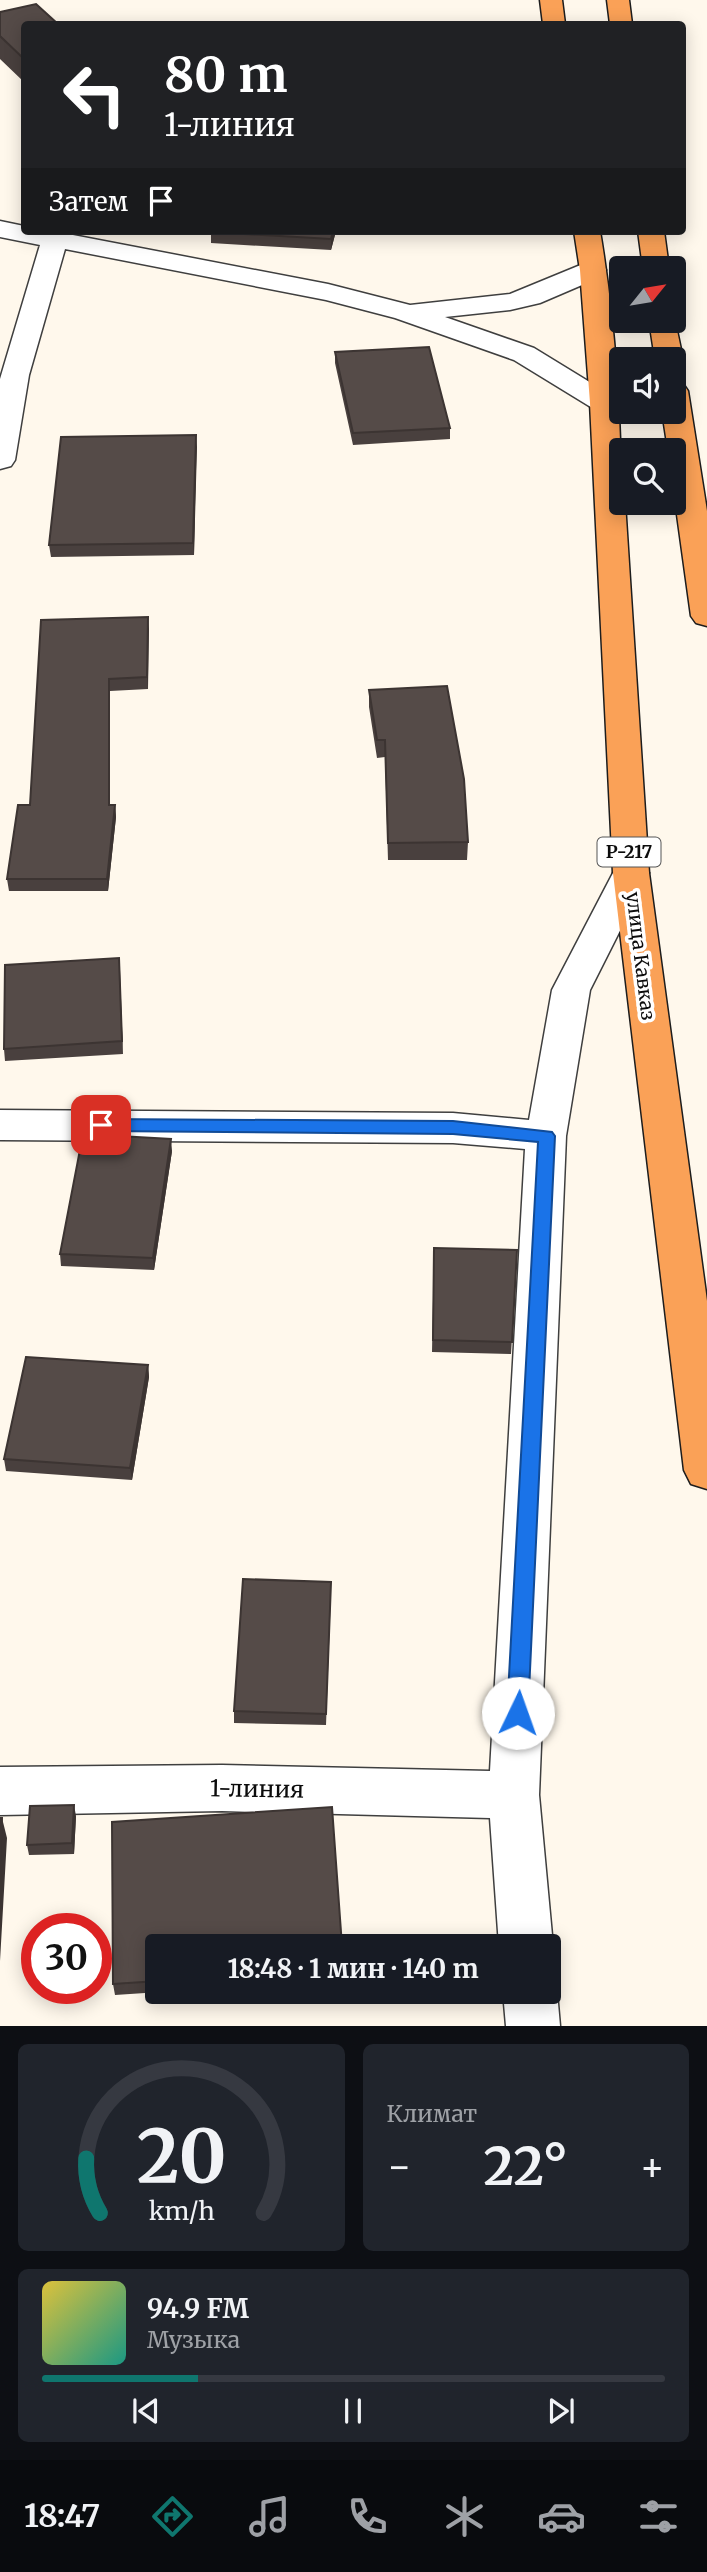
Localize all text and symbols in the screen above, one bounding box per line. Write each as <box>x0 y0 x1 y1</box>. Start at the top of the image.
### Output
text: 80 m <box>164 44 287 105</box>
icon: left <box>49 49 140 140</box>
text: 1-линия <box>164 105 295 145</box>
icon: arrive <box>142 182 180 220</box>
text: Затем <box>49 185 128 218</box>
north arrow <box>609 256 686 332</box>
map controls <box>609 256 686 515</box>
button: sound <box>609 347 686 424</box>
button: search <box>609 438 686 515</box>
road number: Р-217 <box>598 838 660 866</box>
street label: улица Кавказ <box>621 891 661 1021</box>
pin <box>71 1095 131 1155</box>
icon: arrive <box>82 1106 120 1144</box>
position arrow <box>481 1676 555 1750</box>
street label: 1-линия <box>210 1773 304 1804</box>
speed limit sign: 30 <box>21 1913 112 2004</box>
text: 18:48 · 1 мин · 140 m <box>227 1952 479 1985</box>
text: Климат <box>387 2099 477 2128</box>
text: 20 <box>136 2112 226 2204</box>
text: 22° <box>484 2134 568 2199</box>
text: − <box>387 2143 412 2190</box>
text: + <box>640 2143 665 2190</box>
text: km/h <box>148 2195 214 2227</box>
text: 94.9 FM <box>147 2292 249 2325</box>
text: Музыка <box>147 2325 240 2354</box>
icon: previous <box>127 2392 165 2430</box>
icon: pause <box>334 2392 372 2430</box>
icon: next <box>542 2392 580 2430</box>
icon: directions <box>148 2492 197 2541</box>
icon: music <box>245 2492 294 2541</box>
icon: phone <box>343 2492 392 2541</box>
icon: climate <box>440 2492 489 2541</box>
icon: car <box>537 2492 586 2541</box>
icon: filters <box>634 2492 683 2541</box>
text: 18:47 <box>24 2496 100 2536</box>

